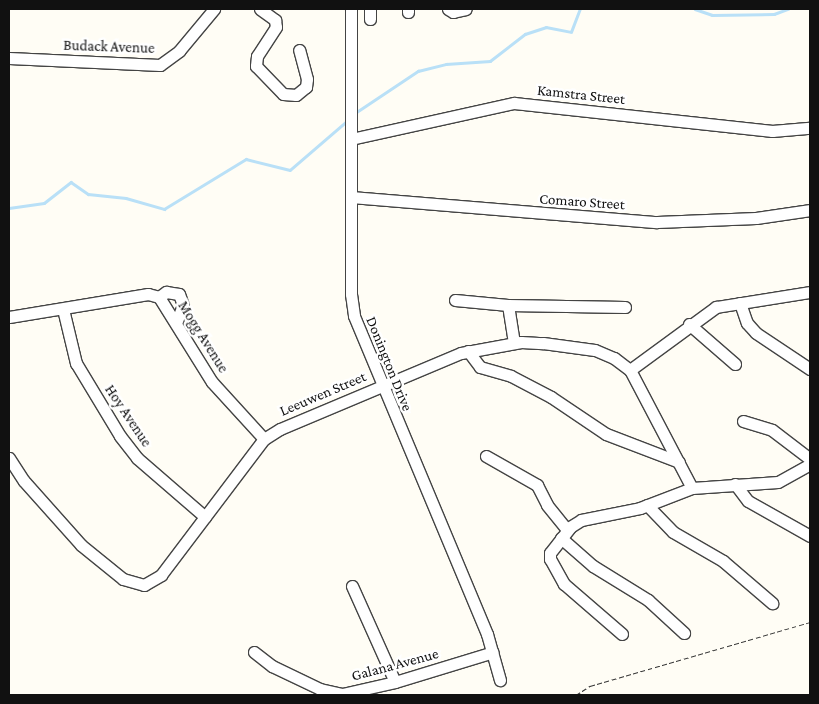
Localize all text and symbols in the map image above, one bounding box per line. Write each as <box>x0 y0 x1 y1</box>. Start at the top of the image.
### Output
street label: Budack Avenue <box>63 36 155 58</box>
street label: Kamstra Street <box>536 81 626 109</box>
street label: Comaro Street <box>539 190 625 214</box>
street label: Mogg Avenue <box>174 298 232 376</box>
street label: Donington Drive <box>362 314 416 414</box>
street label: Leeuwen Street <box>277 368 369 420</box>
street label: Hoy Avenue <box>101 381 155 451</box>
street label: Galana Avenue <box>350 645 440 685</box>

